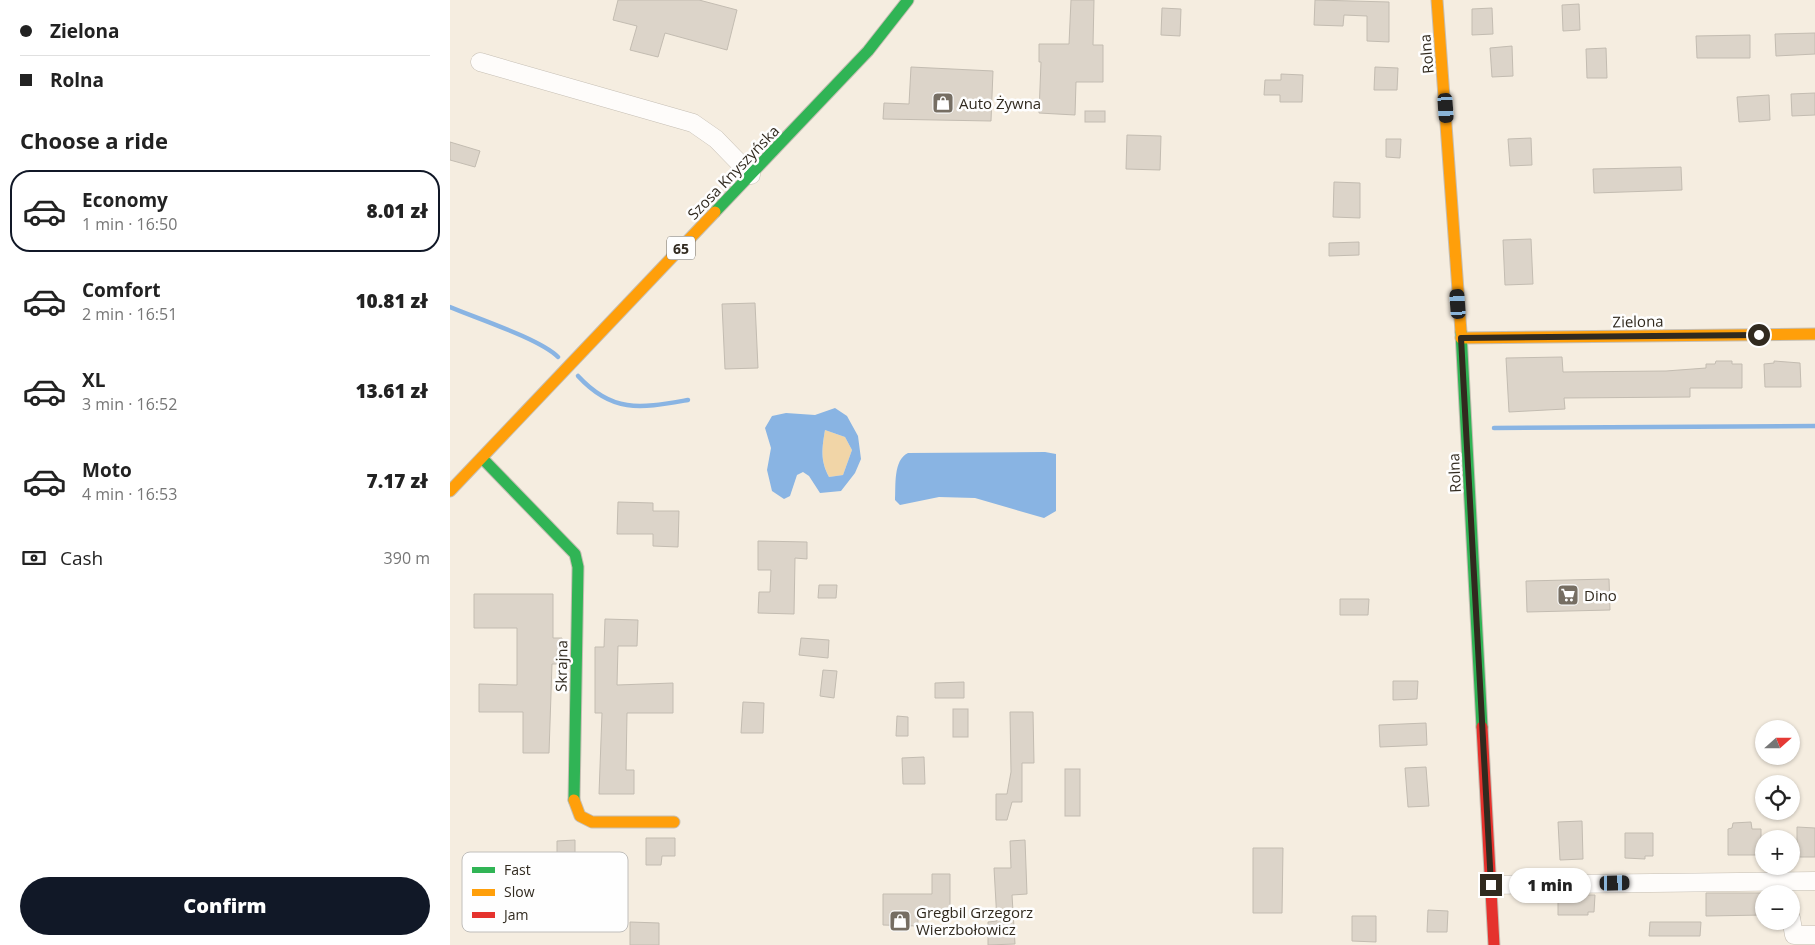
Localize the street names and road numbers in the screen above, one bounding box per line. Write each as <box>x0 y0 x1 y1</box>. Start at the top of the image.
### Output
street label: Rolna <box>1414 33 1438 75</box>
street label: Szosa Knyszyńska <box>683 121 783 223</box>
road number: 65 <box>667 237 695 260</box>
street label: Zielona <box>1612 311 1664 331</box>
street label: Rolna <box>1443 453 1465 493</box>
street label: Skrajna <box>551 640 571 692</box>

